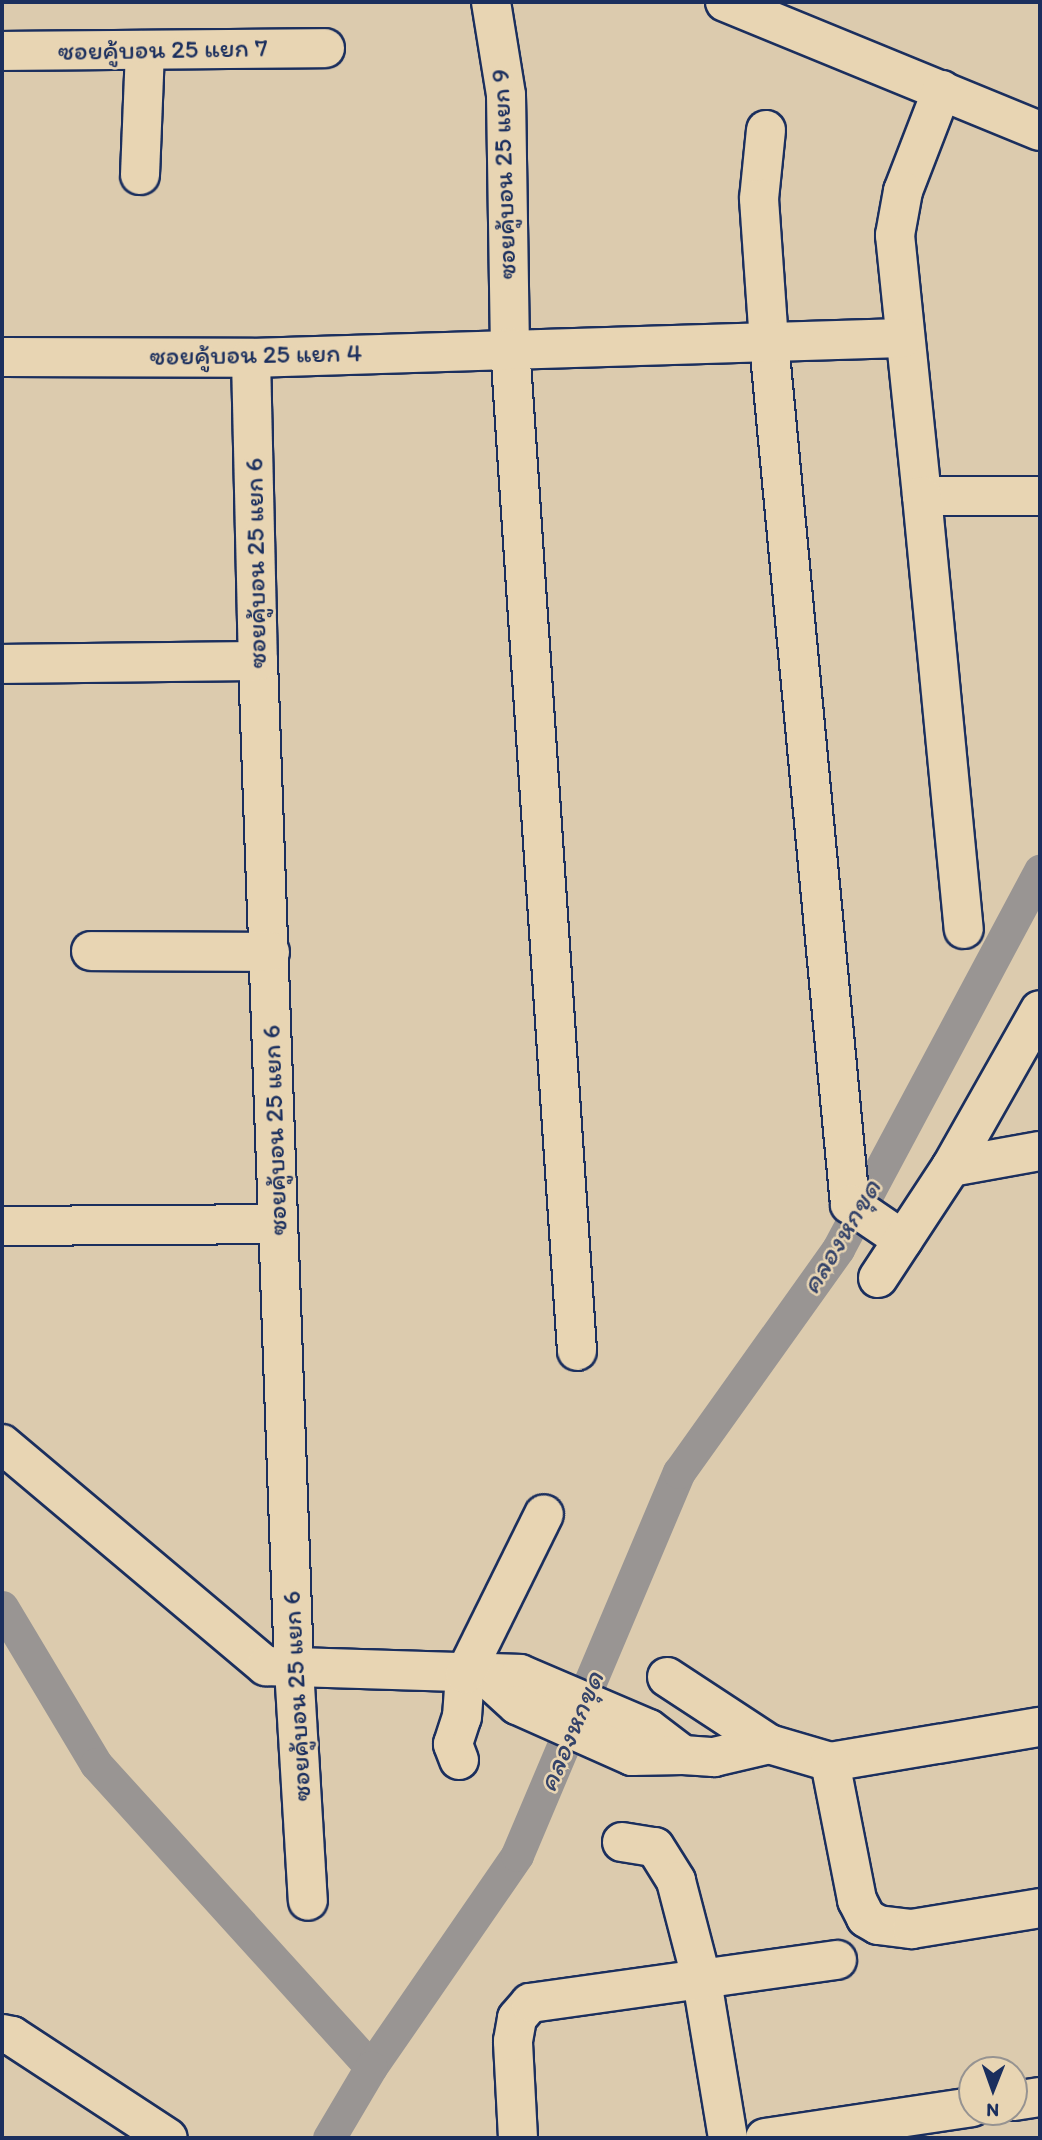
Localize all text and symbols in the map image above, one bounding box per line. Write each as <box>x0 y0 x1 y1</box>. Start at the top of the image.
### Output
street label: ซอยคู้บอน 25 แยก 7 <box>58 33 268 67</box>
street label: ซอยคู้บอน 25 แยก 9 <box>485 68 523 280</box>
street label: ซอยคู้บอน 25 แยก 4 <box>149 338 363 372</box>
street label: ซอยคู้บอน 25 แยก 6 <box>239 457 273 669</box>
street label: ซอยคู้บอน 25 แยก 6 <box>256 1024 294 1236</box>
water label: คลองหกขุด <box>793 1173 887 1299</box>
street label: ซอยคู้บอน 25 แยก 6 <box>276 1590 318 1802</box>
water label: คลองหกขุด <box>530 1666 610 1796</box>
north arrow <box>958 2056 1028 2126</box>
text: N <box>986 2099 999 2122</box>

